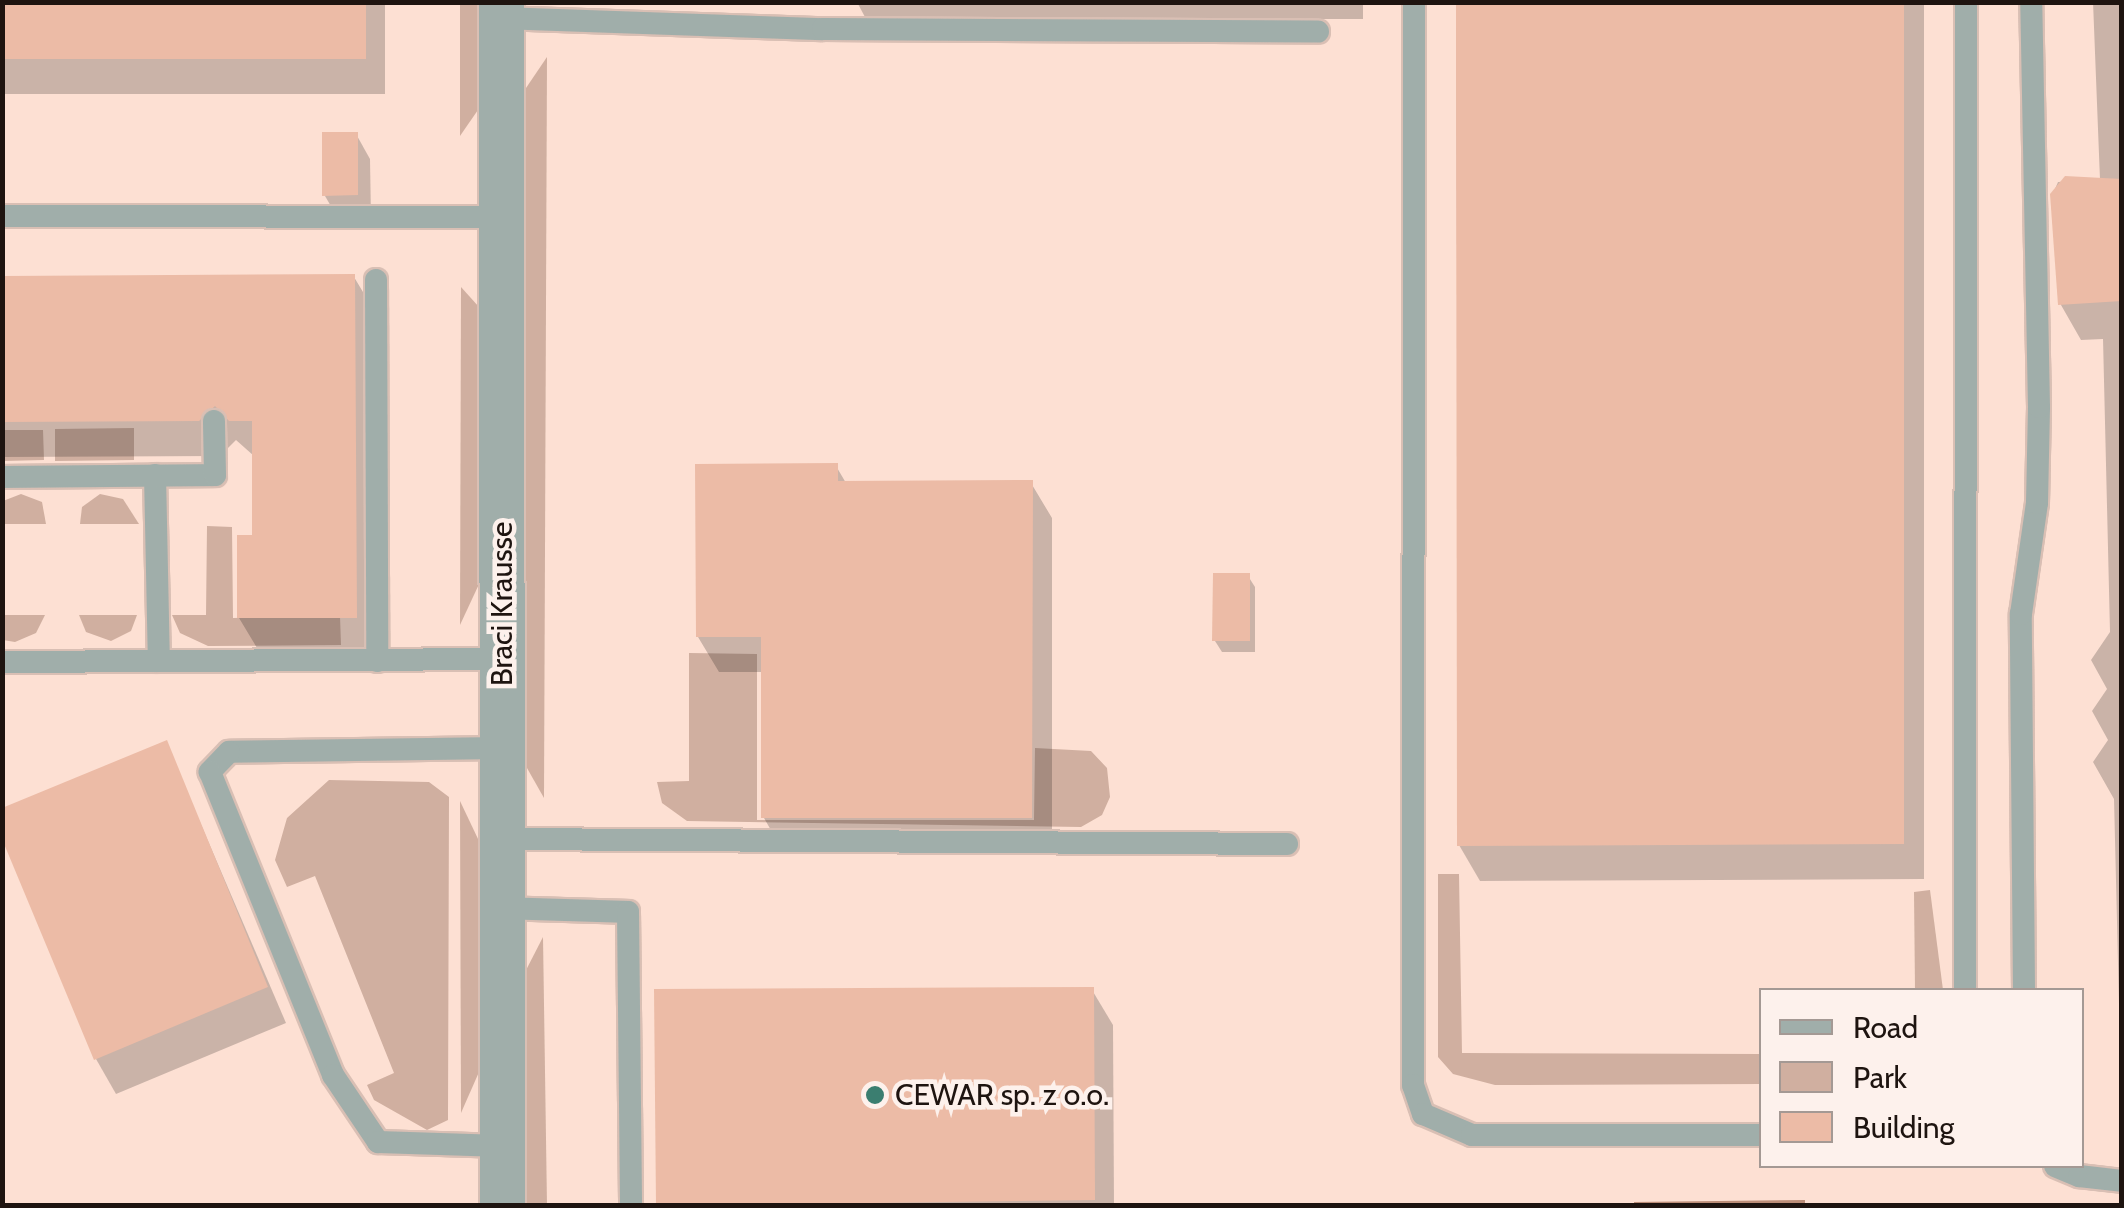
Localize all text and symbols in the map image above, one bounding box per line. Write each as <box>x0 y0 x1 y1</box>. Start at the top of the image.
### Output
street label: Braci Krausse <box>484 522 520 686</box>
legend <box>1759 988 2084 1168</box>
text: Road <box>1853 1009 1918 1046</box>
text: Park <box>1853 1059 1907 1096</box>
place label: CEWAR sp. z o.o. <box>895 1077 1109 1113</box>
marker: CEWAR sp. z o.o. <box>864 1084 886 1106</box>
text: Building <box>1853 1109 1955 1146</box>

